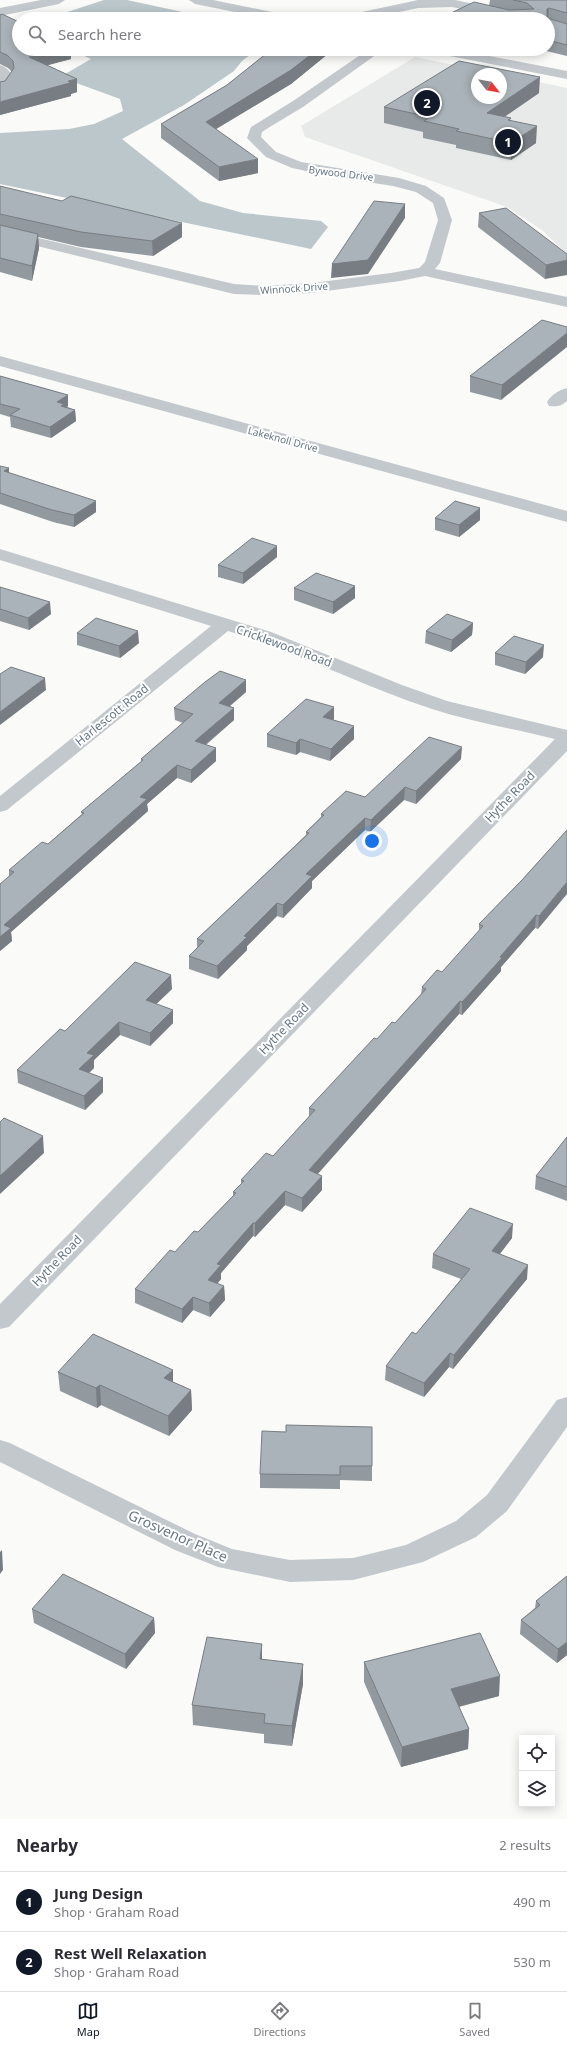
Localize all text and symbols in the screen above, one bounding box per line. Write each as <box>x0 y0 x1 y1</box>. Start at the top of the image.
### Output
search box <box>12 12 555 56</box>
icon: search <box>26 23 48 45</box>
text: Search here <box>58 24 141 44</box>
north arrow <box>471 68 507 104</box>
pin: 2 <box>414 88 440 118</box>
pin: 1 <box>495 127 521 157</box>
street label: Bywood Drive <box>308 162 374 184</box>
street label: Winnock Drive <box>260 279 329 297</box>
street label: Lakeknoll Drive <box>246 423 320 455</box>
street label: Cricklewood Road <box>234 620 334 671</box>
street label: Harlescott Road <box>71 680 152 749</box>
street label: Hythe Road <box>481 767 539 826</box>
your location <box>362 831 382 851</box>
street label: Hythe Road <box>255 999 313 1058</box>
street label: Hythe Road <box>28 1231 86 1290</box>
street label: Grosvenor Place <box>125 1505 231 1566</box>
map controls <box>519 1735 555 1807</box>
button: locate <box>519 1735 555 1771</box>
button: layers <box>519 1771 555 1807</box>
text: Nearby <box>16 1834 78 1857</box>
text: 2 results <box>499 1836 551 1854</box>
text: Jung Design <box>54 1883 143 1903</box>
text: 1 <box>25 1893 33 1911</box>
text: 490 m <box>513 1893 551 1911</box>
text: Shop · Graham Road <box>54 1903 179 1921</box>
text: Rest Well Relaxation <box>54 1943 207 1963</box>
text: 2 <box>25 1953 33 1971</box>
text: 530 m <box>513 1953 551 1971</box>
text: Shop · Graham Road <box>54 1963 179 1981</box>
tab: Map <box>77 2000 100 2039</box>
tab: Directions <box>253 2000 306 2039</box>
tab: Saved <box>459 2000 490 2039</box>

